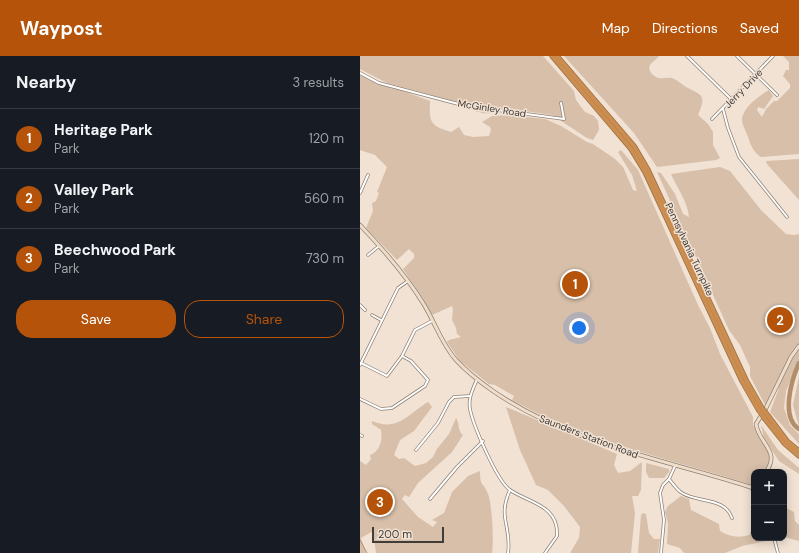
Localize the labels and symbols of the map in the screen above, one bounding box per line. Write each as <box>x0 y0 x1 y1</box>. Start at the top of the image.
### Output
street label: Jerry Drive <box>721 66 766 111</box>
street label: McGinley Road <box>457 97 527 120</box>
street label: Pennsylvania Turnpike <box>662 201 717 298</box>
pin: 1 <box>562 269 588 299</box>
pin: 2 <box>767 305 793 335</box>
your location <box>569 318 589 338</box>
street label: Saunders Station Road <box>537 412 640 461</box>
pin: 3 <box>367 487 393 517</box>
scale bar <box>372 525 444 544</box>

